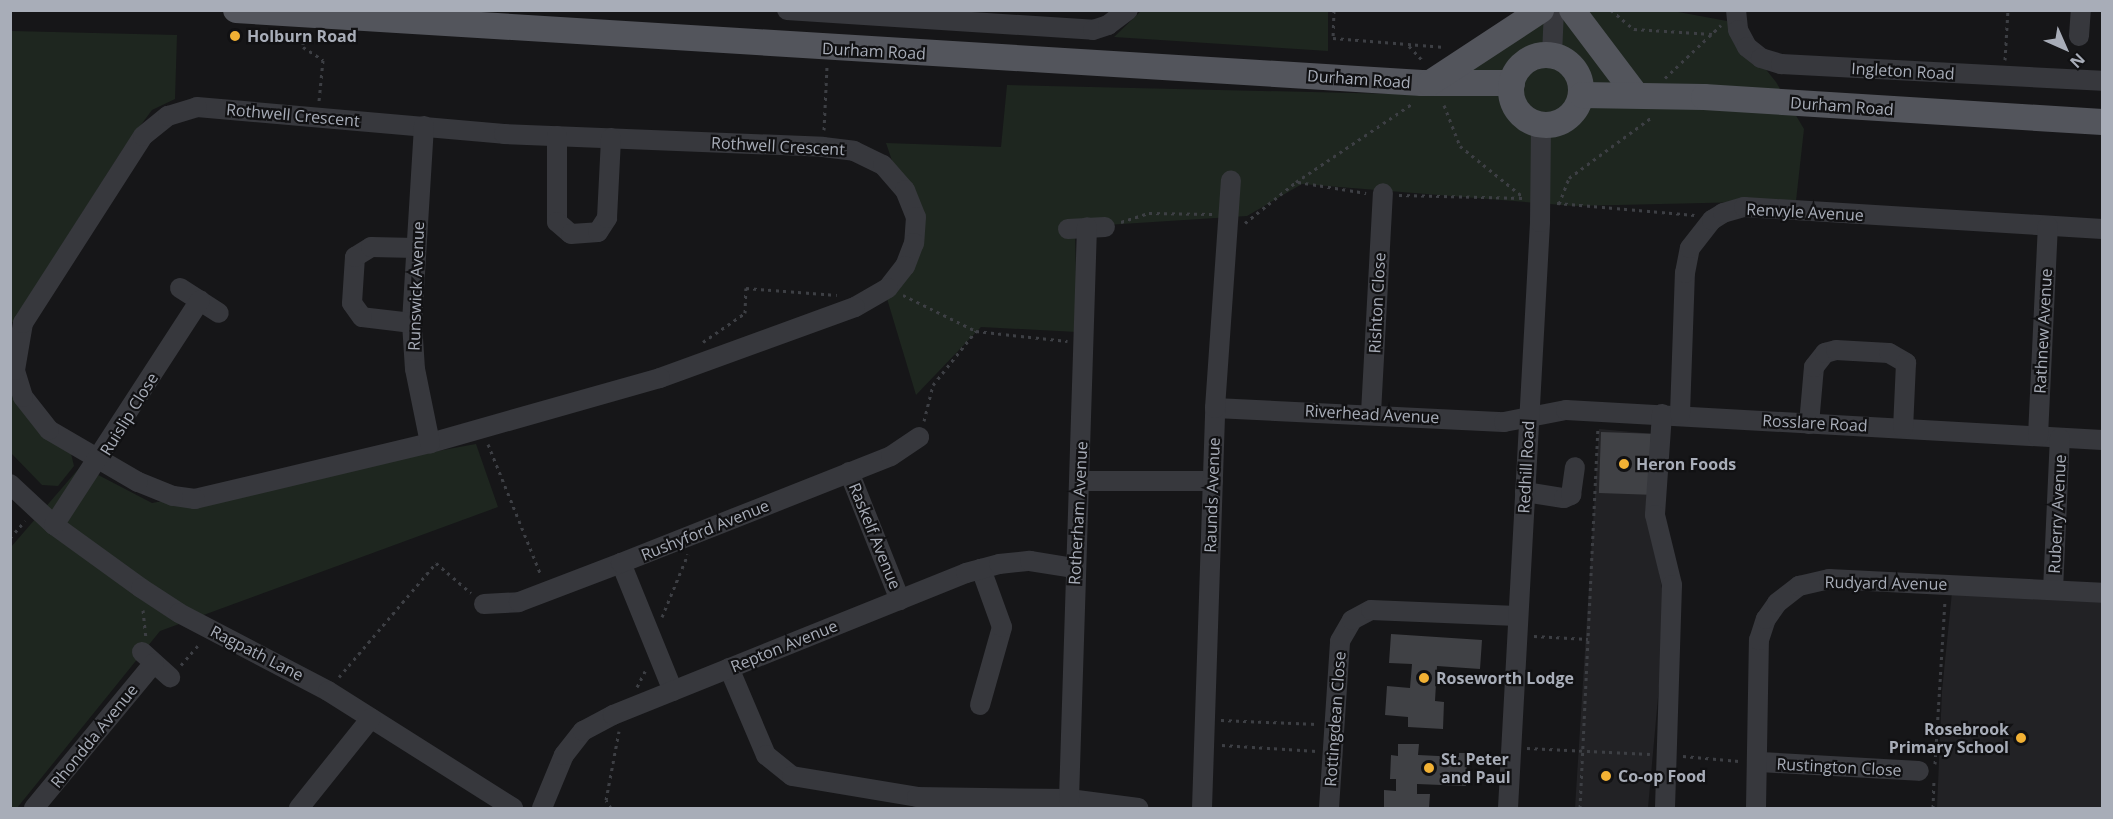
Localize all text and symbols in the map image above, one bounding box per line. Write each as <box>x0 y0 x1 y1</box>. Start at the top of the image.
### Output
north arrow <box>2035 18 2095 78</box>
place label: Holburn Road <box>247 26 357 46</box>
marker: Holburn Road <box>228 29 242 43</box>
street label: Durham Road <box>822 39 926 63</box>
text: N <box>2065 48 2090 73</box>
street label: Ingleton Road <box>1851 59 1955 83</box>
street label: Durham Road <box>1307 66 1411 92</box>
street label: Durham Road <box>1790 93 1894 119</box>
street label: Rothwell Crescent <box>225 100 361 130</box>
street label: Rothwell Crescent <box>711 133 845 159</box>
street label: Renvyle Avenue <box>1746 199 1864 225</box>
street label: Runswick Avenue <box>404 221 428 351</box>
street label: Rishton Close <box>1365 252 1389 354</box>
street label: Rathnew Avenue <box>2030 268 2056 394</box>
street label: Ruislip Close <box>96 369 162 459</box>
street label: Riverhead Avenue <box>1304 401 1440 427</box>
street label: Rosslare Road <box>1762 411 1868 435</box>
street label: Redhill Road <box>1514 420 1538 514</box>
street label: Raunds Avenue <box>1200 437 1224 553</box>
street label: Rotherham Avenue <box>1065 441 1091 585</box>
place label: Heron Foods <box>1636 454 1736 474</box>
street label: Ruberry Avenue <box>2044 454 2070 574</box>
marker: Heron Foods <box>1617 457 1631 471</box>
street label: Raskelf Avenue <box>845 480 905 592</box>
street label: Rushyford Avenue <box>638 496 772 564</box>
street label: Rudyard Avenue <box>1825 572 1947 594</box>
street label: Repton Avenue <box>728 616 840 676</box>
street label: Ragpath Lane <box>207 621 307 685</box>
street label: Rottingdean Close <box>1321 651 1349 787</box>
place label: Roseworth Lodge <box>1436 668 1574 688</box>
marker: Roseworth Lodge <box>1417 671 1431 685</box>
street label: Rhondda Avenue <box>46 680 142 792</box>
place label: Rosebrook Primary School <box>1889 719 2009 757</box>
marker: Rosebrook Primary School <box>2014 731 2028 745</box>
place label: St. Peter and Paul <box>1441 749 1511 787</box>
street label: Rustington Close <box>1776 754 1902 780</box>
marker: St. Peter and Paul <box>1422 761 1436 775</box>
place label: Co-op Food <box>1618 766 1706 786</box>
marker: Co-op Food <box>1599 769 1613 783</box>

